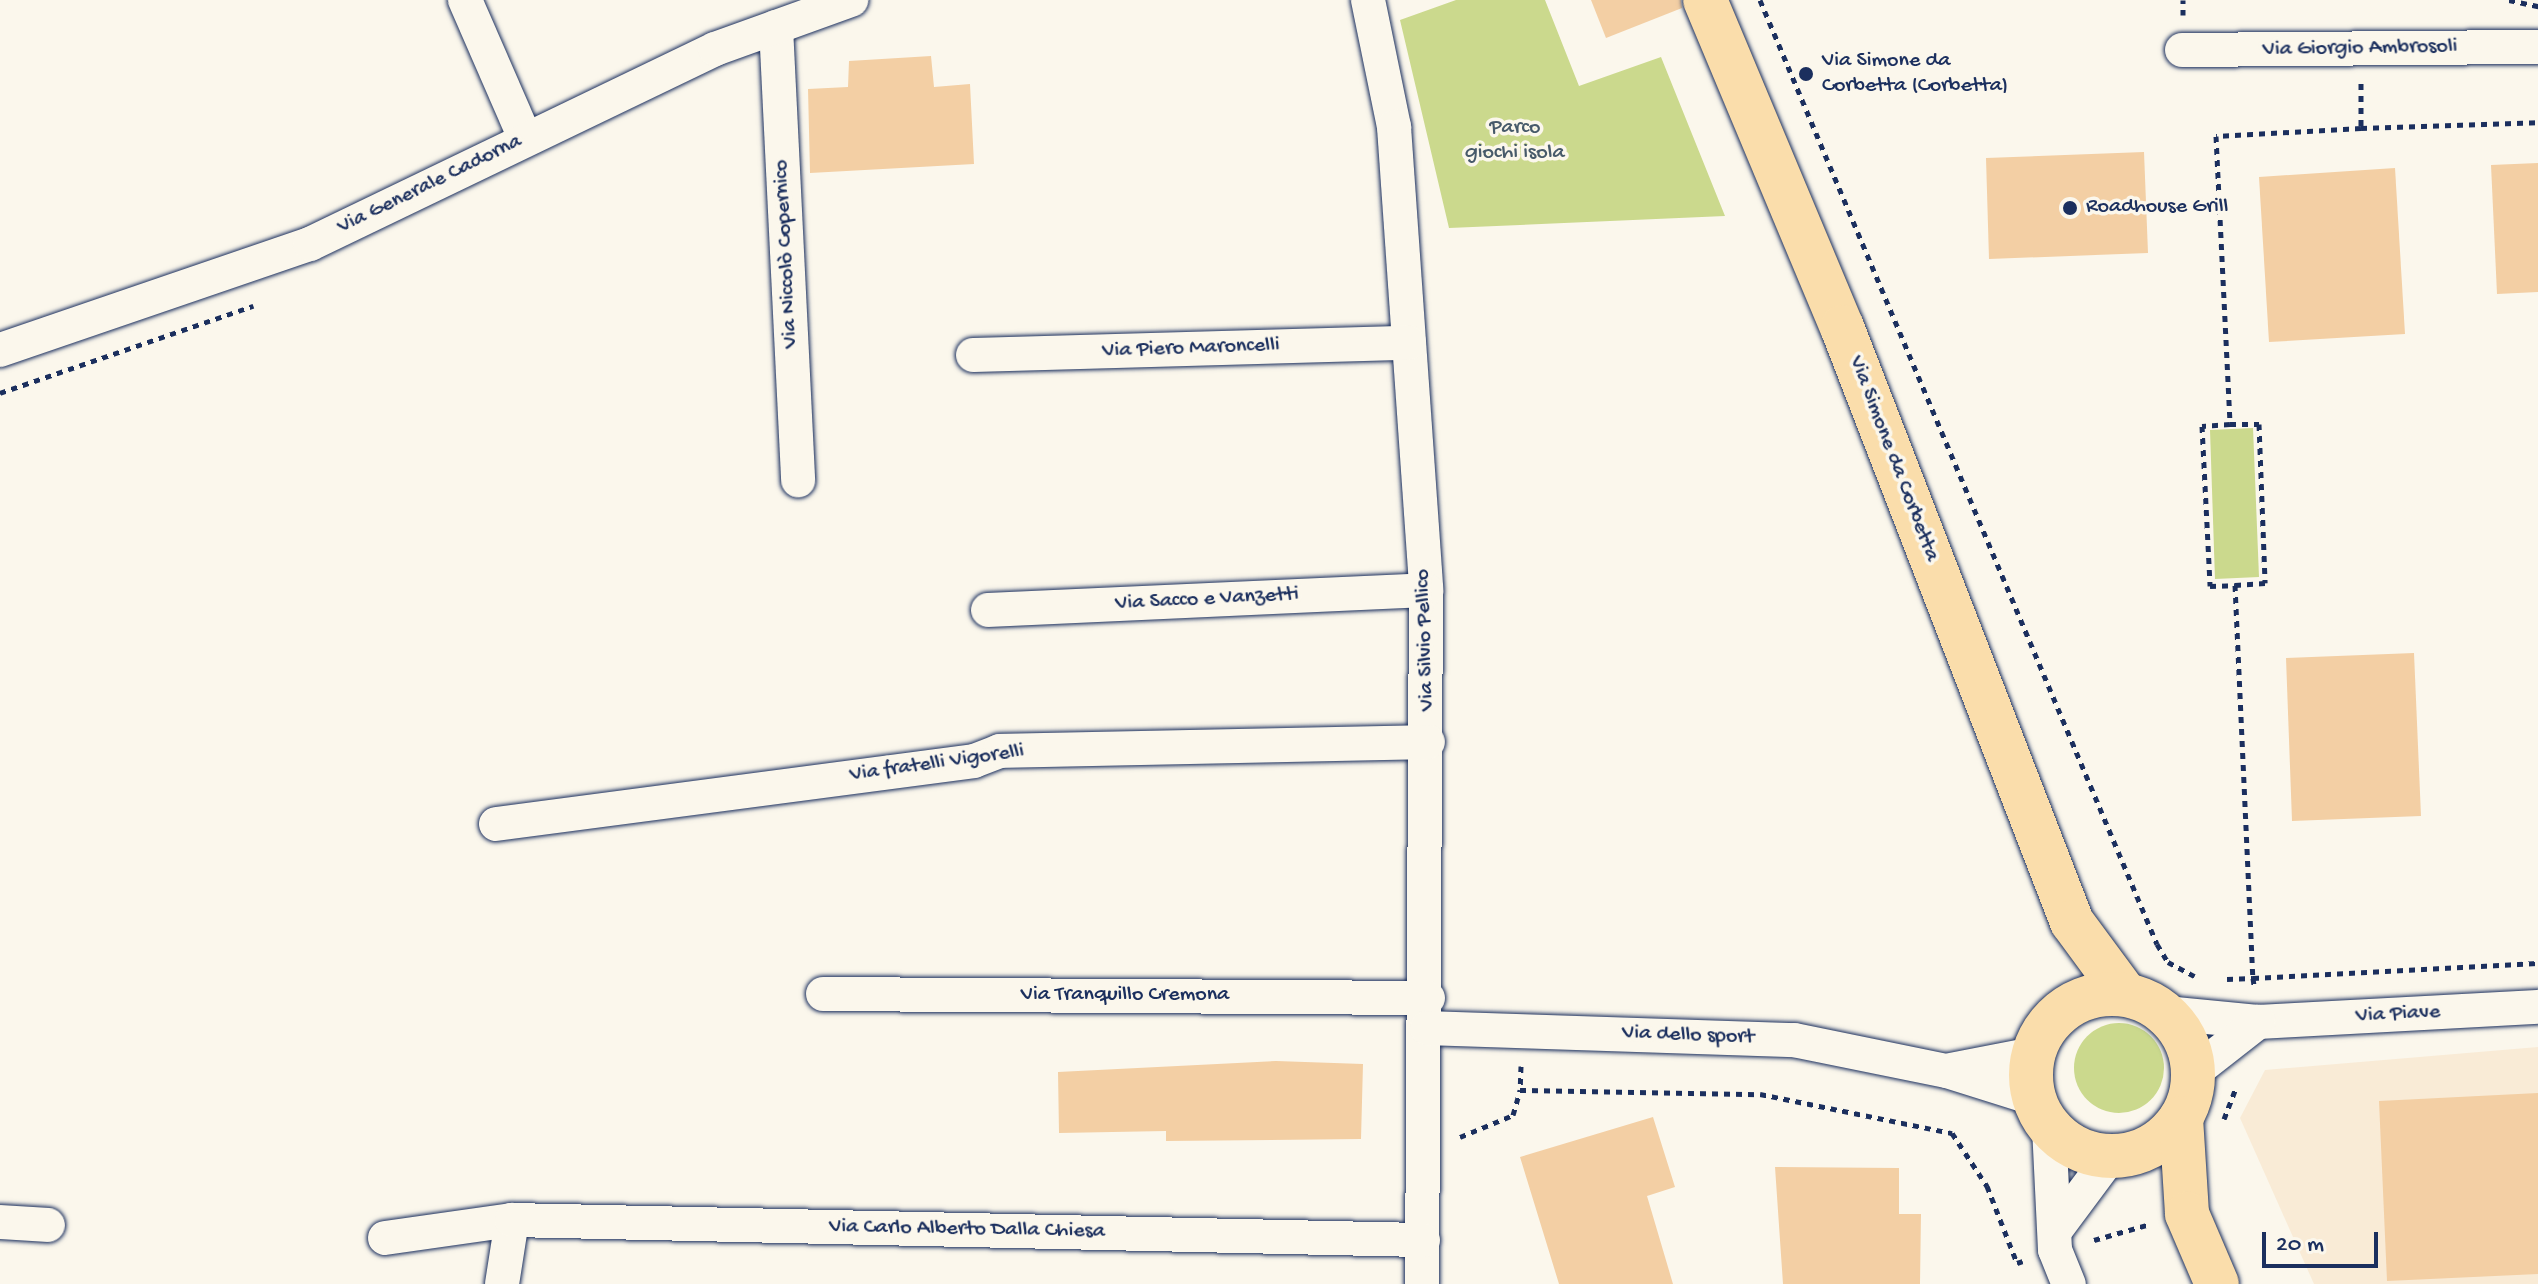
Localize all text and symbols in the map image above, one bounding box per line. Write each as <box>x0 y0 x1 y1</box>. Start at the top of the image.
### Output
street label: Via Giorgio Ambrosoli <box>2262 34 2458 64</box>
place label: Via Simone da Corbetta (Corbetta) <box>1822 48 2008 100</box>
marker: Via Simone da Corbetta (Corbetta) <box>1797 65 1815 83</box>
park label: Parco giochi isola <box>1465 115 1565 166</box>
street label: Via Generale Cadorna <box>334 129 526 241</box>
street label: Via Niccolò Copernico <box>769 159 805 349</box>
place label: Roadhouse Grill <box>2086 195 2228 221</box>
marker: Roadhouse Grill <box>2061 199 2079 217</box>
street label: Via Piero Maroncelli <box>1102 333 1280 365</box>
street label: Via Simone da Corbetta <box>1842 352 1944 566</box>
street label: Via Silvio Pellico <box>1410 568 1442 712</box>
street label: Via Sacco e Vanzetti <box>1115 582 1299 618</box>
street label: Via fratelli Vigorelli <box>848 739 1026 789</box>
street label: Via Tranquillo Cremona <box>1021 983 1229 1009</box>
street label: Via Piave <box>2355 1000 2441 1030</box>
street label: Via dello sport <box>1622 1021 1754 1051</box>
street label: Via Carlo Alberto Dalla Chiesa <box>829 1214 1105 1246</box>
scale bar <box>2266 1216 2382 1266</box>
text: 20 m <box>2276 1231 2324 1260</box>

